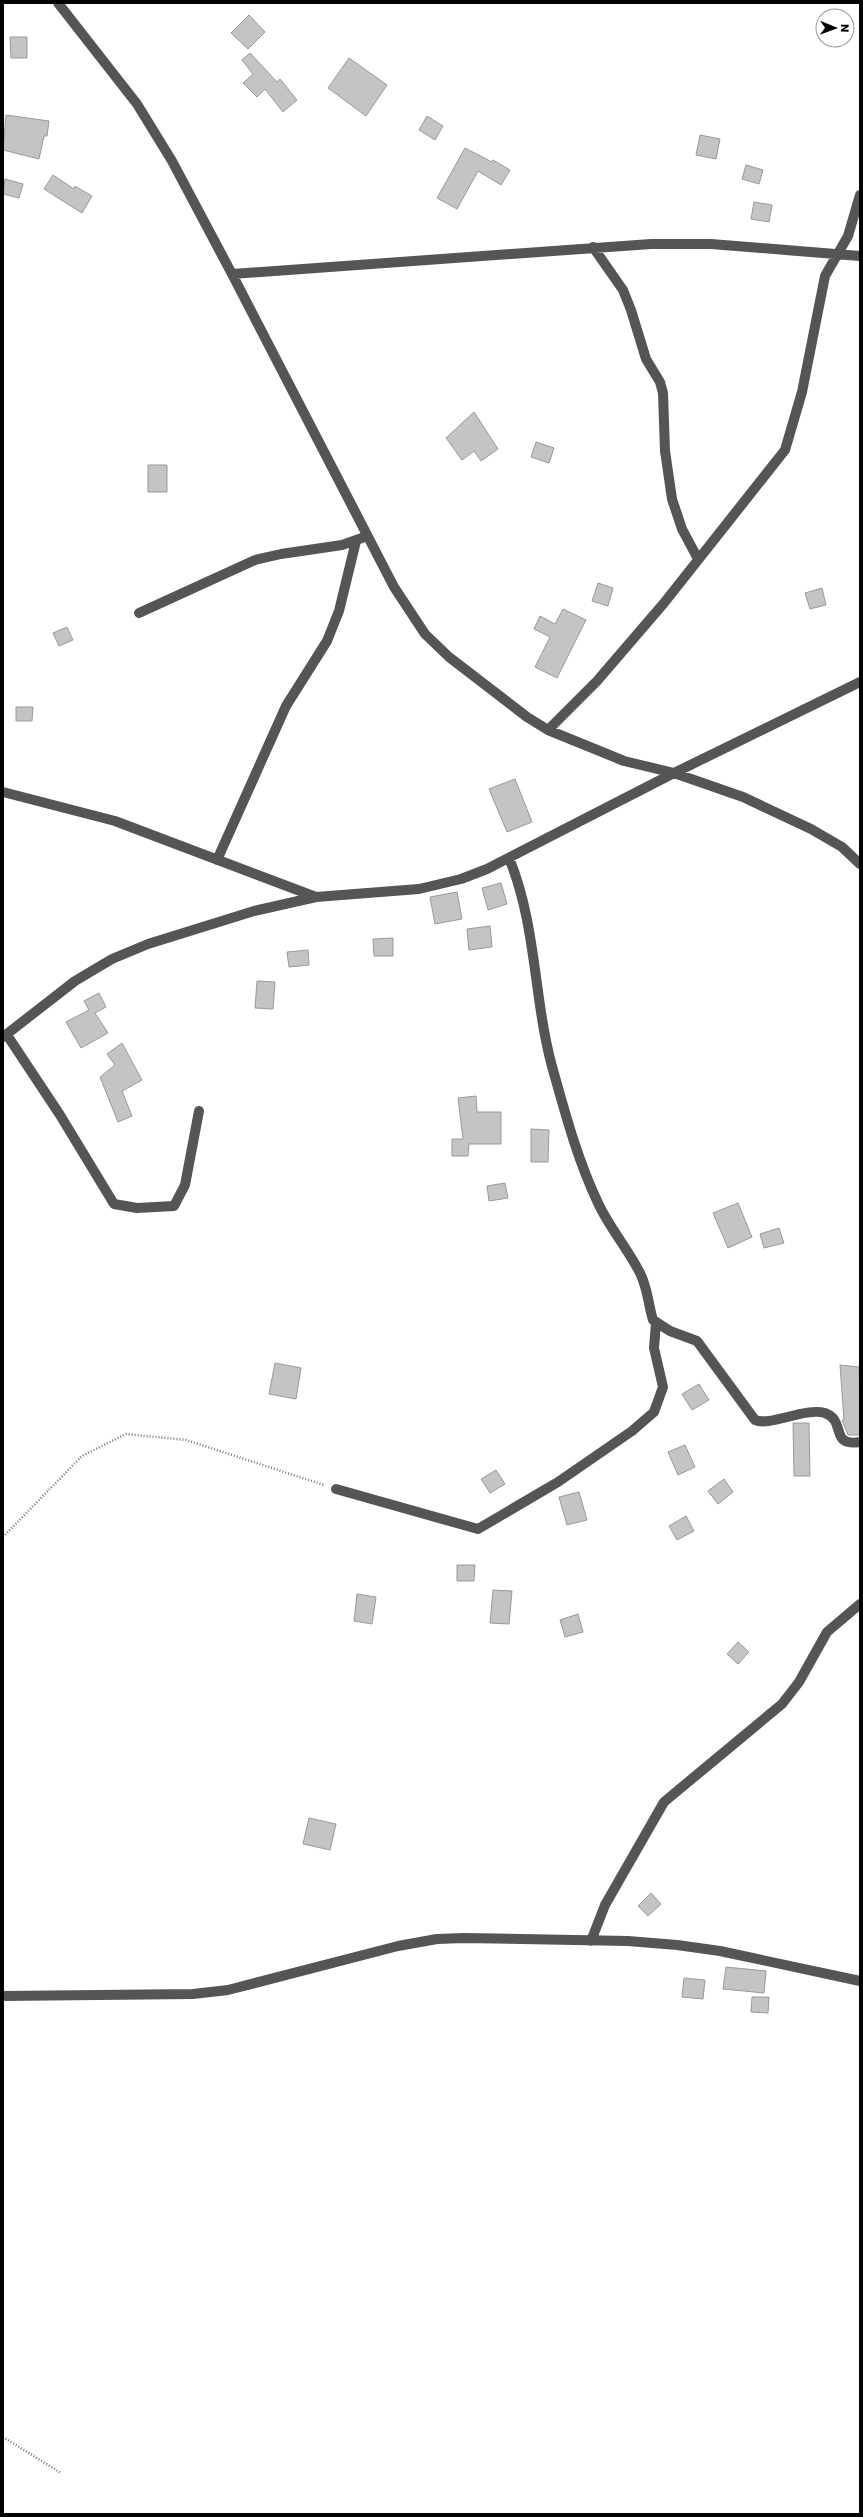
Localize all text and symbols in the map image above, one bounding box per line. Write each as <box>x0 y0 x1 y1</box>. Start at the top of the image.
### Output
north arrow <box>815 8 855 48</box>
text: N <box>837 24 853 32</box>

